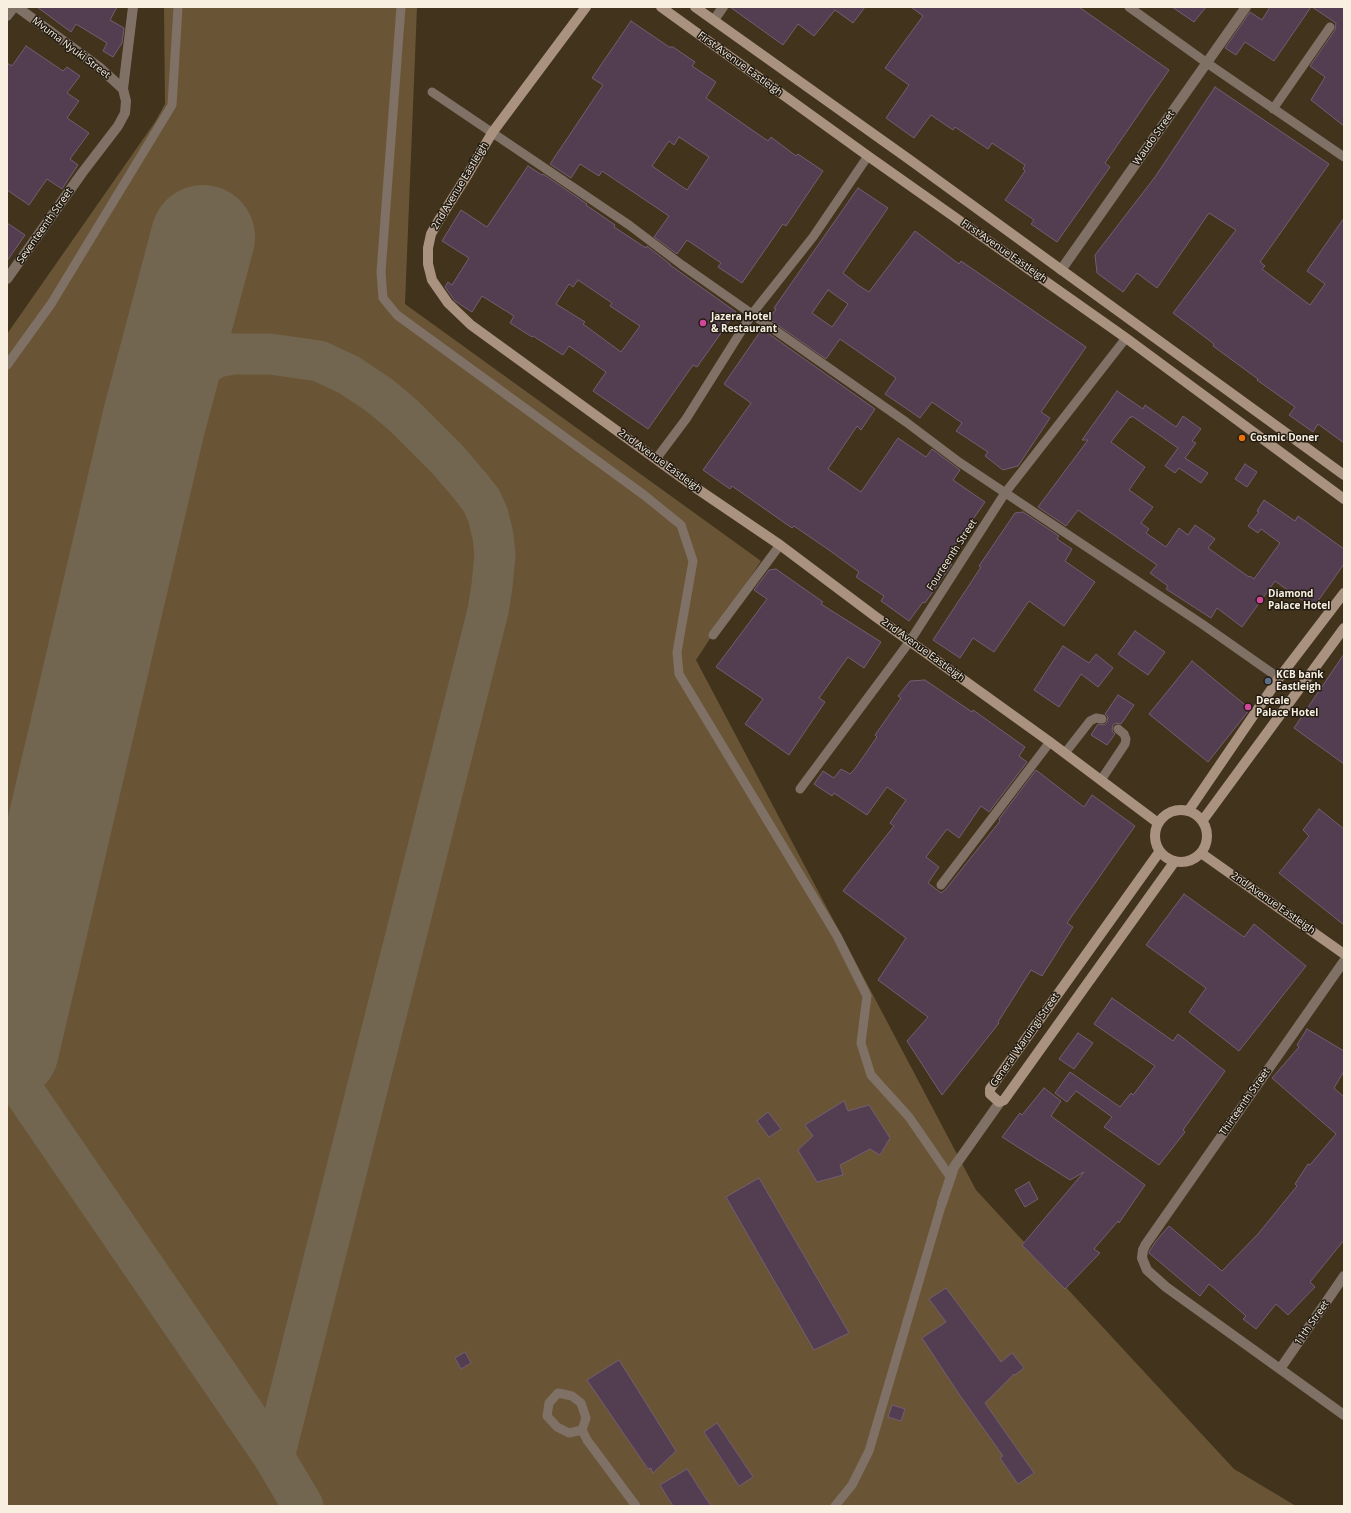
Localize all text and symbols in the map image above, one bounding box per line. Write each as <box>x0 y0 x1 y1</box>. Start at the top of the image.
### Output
street label: Mvuma Nyuki Street <box>30 15 112 81</box>
street label: First Avenue Eastleigh <box>695 29 785 99</box>
street label: Waudo Street <box>1131 109 1177 167</box>
street label: 2nd Avenue Eastleigh <box>429 140 491 232</box>
street label: Seventeenth Street <box>15 186 75 266</box>
street label: First Avenue Eastleigh <box>959 217 1049 285</box>
place label: Jazera Hotel & Restaurant <box>711 311 777 334</box>
marker: Jazera Hotel & Restaurant <box>698 318 708 328</box>
street label: 2nd Avenue Eastleigh <box>616 427 704 495</box>
place label: Cosmic Doner <box>1250 432 1319 444</box>
marker: Cosmic Doner <box>1237 433 1247 443</box>
street label: Fourteenth Street <box>924 517 980 593</box>
place label: Diamond Palace Hotel <box>1268 588 1330 612</box>
marker: Diamond Palace Hotel <box>1255 595 1265 605</box>
street label: 2nd Avenue Eastleigh <box>879 616 967 684</box>
place label: KCB bank Eastleigh <box>1276 669 1323 692</box>
marker: KCB bank Eastleigh <box>1263 676 1273 686</box>
place label: Decale Palace Hotel <box>1256 695 1318 718</box>
marker: Decale Palace Hotel <box>1243 702 1253 712</box>
street label: 2nd Avenue Eastleigh <box>1229 870 1317 936</box>
street label: General Waruingi Street <box>988 991 1062 1089</box>
street label: Thirteenth Street <box>1217 1066 1273 1138</box>
street label: 11th Street <box>1292 1298 1332 1348</box>

